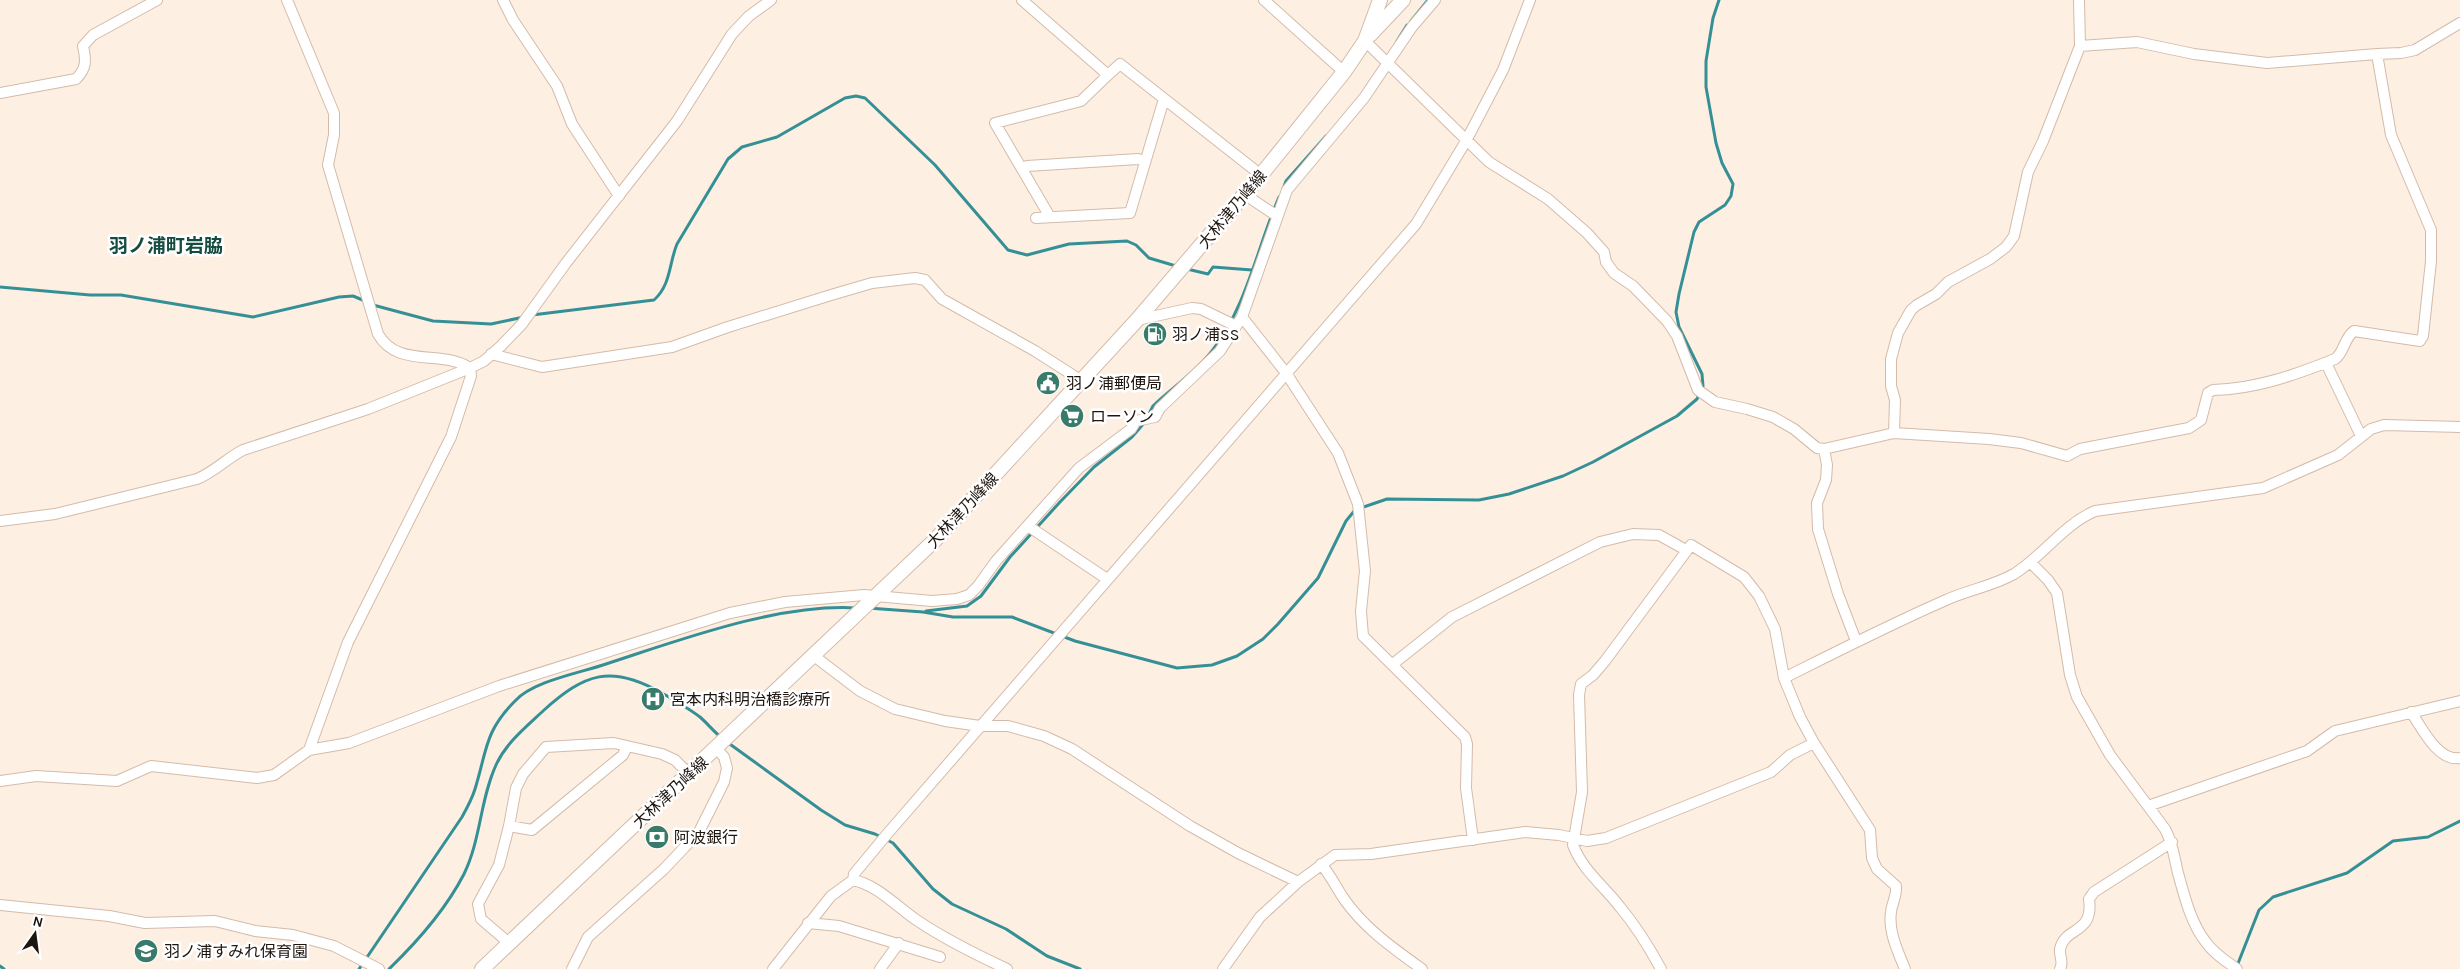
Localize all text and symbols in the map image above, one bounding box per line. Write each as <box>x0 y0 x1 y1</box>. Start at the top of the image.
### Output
street label: 大林津乃峰線 <box>1194 166 1271 252</box>
district label: 羽ノ浦町岩脇 <box>109 235 223 257</box>
fuel station icon: 羽ノ浦SS <box>1142 321 1168 347</box>
place label: 羽ノ浦SS <box>1172 325 1239 344</box>
public building icon: 羽ノ浦郵便局 <box>1035 370 1061 396</box>
place label: 羽ノ浦郵便局 <box>1066 374 1162 393</box>
supermarket icon: ローソン <box>1059 403 1085 429</box>
place label: ローソン <box>1090 407 1154 426</box>
street label: 大林津乃峰線 <box>923 469 1002 552</box>
hospital icon: 宮本内科明治橋診療所 <box>640 686 666 712</box>
place label: 宮本内科明治橋診療所 <box>670 690 830 709</box>
street label: 大林津乃峰線 <box>629 753 712 832</box>
bank icon: 阿波銀行 <box>644 824 670 850</box>
place label: 阿波銀行 <box>674 828 738 847</box>
north arrow <box>10 909 60 959</box>
text: N <box>31 912 45 931</box>
school or university icon: 羽ノ浦すみれ保育園 <box>133 938 159 964</box>
place label: 羽ノ浦すみれ保育園 <box>164 942 308 961</box>

